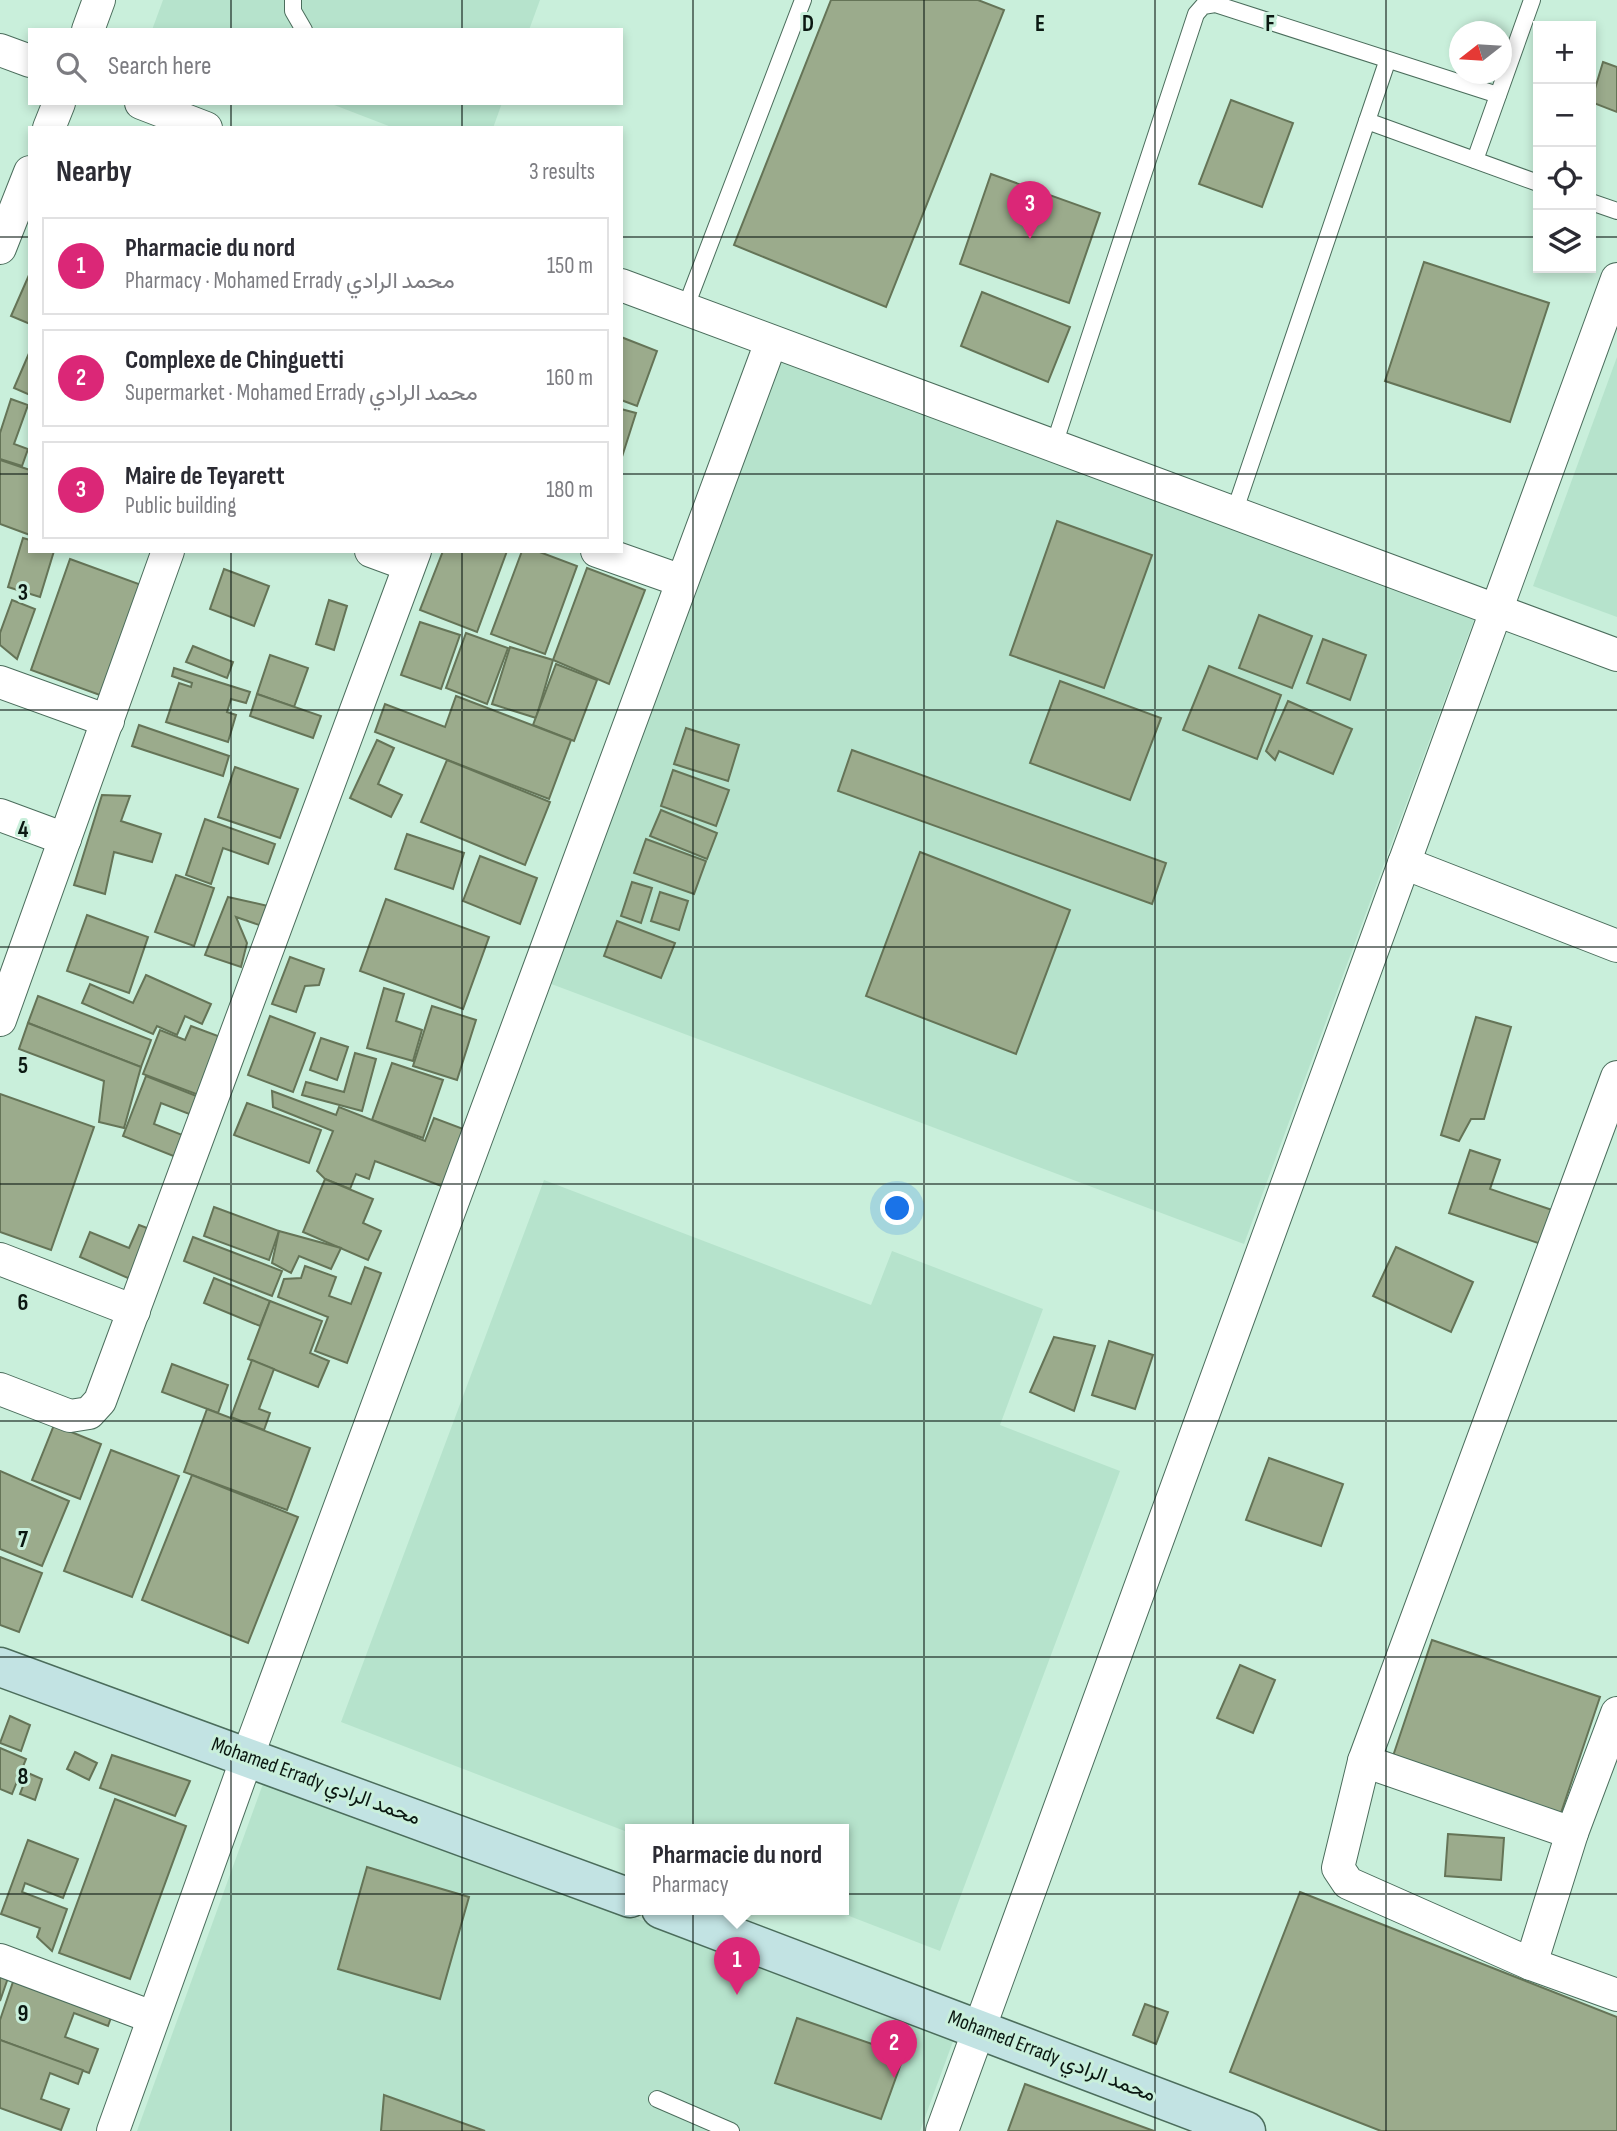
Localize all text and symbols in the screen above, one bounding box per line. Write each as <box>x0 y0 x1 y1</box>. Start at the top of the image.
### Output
text: D <box>802 10 814 38</box>
text: E <box>1035 10 1045 38</box>
text: F <box>1265 10 1275 38</box>
north arrow <box>1449 21 1512 84</box>
map controls <box>1533 21 1596 273</box>
button: + <box>1533 21 1596 84</box>
search box <box>28 28 623 105</box>
icon: search <box>52 48 90 86</box>
text: Search here <box>108 51 211 82</box>
button: − <box>1533 84 1596 147</box>
button: locate <box>1533 147 1596 210</box>
text: Nearby <box>56 154 132 190</box>
text: 3 results <box>529 158 595 186</box>
pin: 3 <box>1007 181 1053 239</box>
button: layers <box>1533 210 1596 273</box>
text: Pharmacie du nord <box>125 233 295 264</box>
text: 1 <box>76 252 86 280</box>
text: 150 m <box>547 252 593 280</box>
text: Pharmacy · Mohamed Errady محمد الرادي <box>125 267 455 295</box>
text: Complexe de Chinguetti <box>125 345 344 376</box>
text: 2 <box>76 364 86 392</box>
text: 160 m <box>546 364 593 392</box>
text: Supermarket · Mohamed Errady محمد الرادي <box>125 379 478 407</box>
text: Maire de Teyarett <box>125 461 285 492</box>
text: 3 <box>76 476 86 504</box>
text: 180 m <box>546 476 593 504</box>
text: Public building <box>125 492 236 520</box>
text: 3 <box>18 579 28 607</box>
text: 4 <box>18 816 29 844</box>
text: 5 <box>18 1052 28 1080</box>
your location <box>880 1191 914 1225</box>
text: 6 <box>18 1289 28 1317</box>
text: 7 <box>18 1526 28 1554</box>
street label: Mohamed Errady محمد الرادي <box>207 1732 424 1834</box>
text: 8 <box>18 1763 29 1791</box>
popup <box>625 1824 849 1915</box>
text: Pharmacie du nord <box>652 1840 822 1871</box>
text: Pharmacy <box>652 1871 729 1899</box>
pin: 1 <box>714 1937 760 1995</box>
text: 9 <box>18 2000 28 2028</box>
street label: Mohamed Errady محمد الرادي <box>943 2005 1159 2111</box>
pin: 2 <box>871 2020 917 2078</box>

